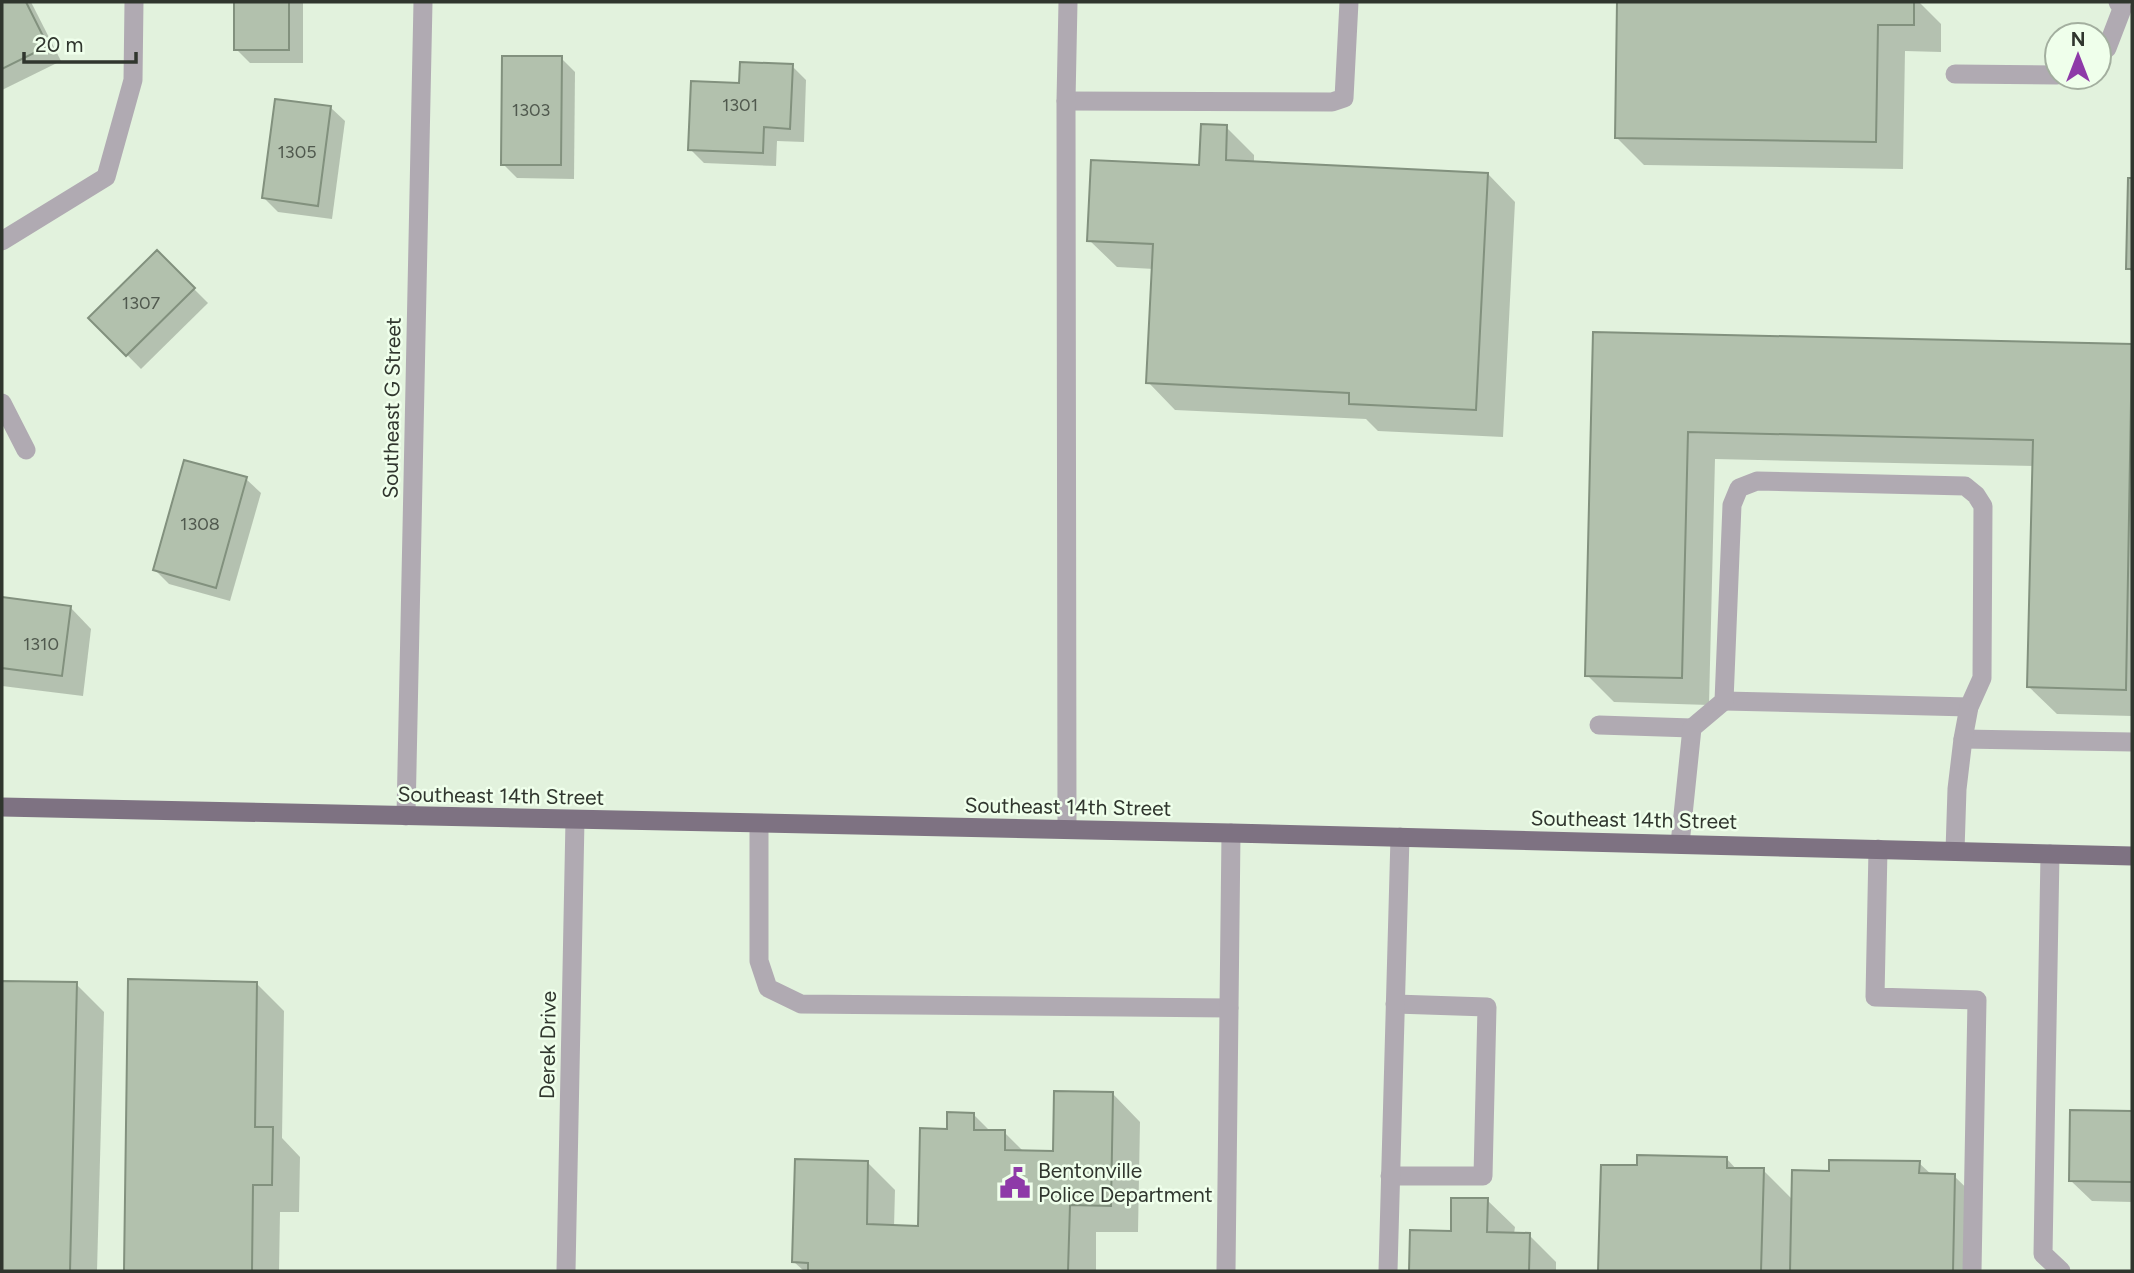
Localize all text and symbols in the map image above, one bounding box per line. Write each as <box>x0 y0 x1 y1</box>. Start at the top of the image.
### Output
scale bar <box>24 21 136 65</box>
north arrow <box>2043 21 2113 91</box>
text: N <box>2071 28 2085 51</box>
text: 20 m <box>35 32 83 57</box>
house number: 1301 <box>722 94 758 116</box>
house number: 1303 <box>512 99 550 121</box>
house number: 1305 <box>277 141 317 163</box>
house number: 1307 <box>122 292 161 314</box>
street label: Southeast G Street <box>377 317 406 499</box>
house number: 1308 <box>180 513 220 535</box>
house number: 1310 <box>23 633 59 655</box>
street label: Southeast 14th Street <box>397 781 605 810</box>
street label: Southeast 14th Street <box>964 792 1172 821</box>
street label: Southeast 14th Street <box>1530 805 1738 834</box>
street label: Derek Drive <box>534 991 561 1099</box>
place label: Bentonville Police Department <box>1038 1158 1213 1207</box>
public building icon: Bentonville Police Department <box>998 1166 1032 1200</box>

